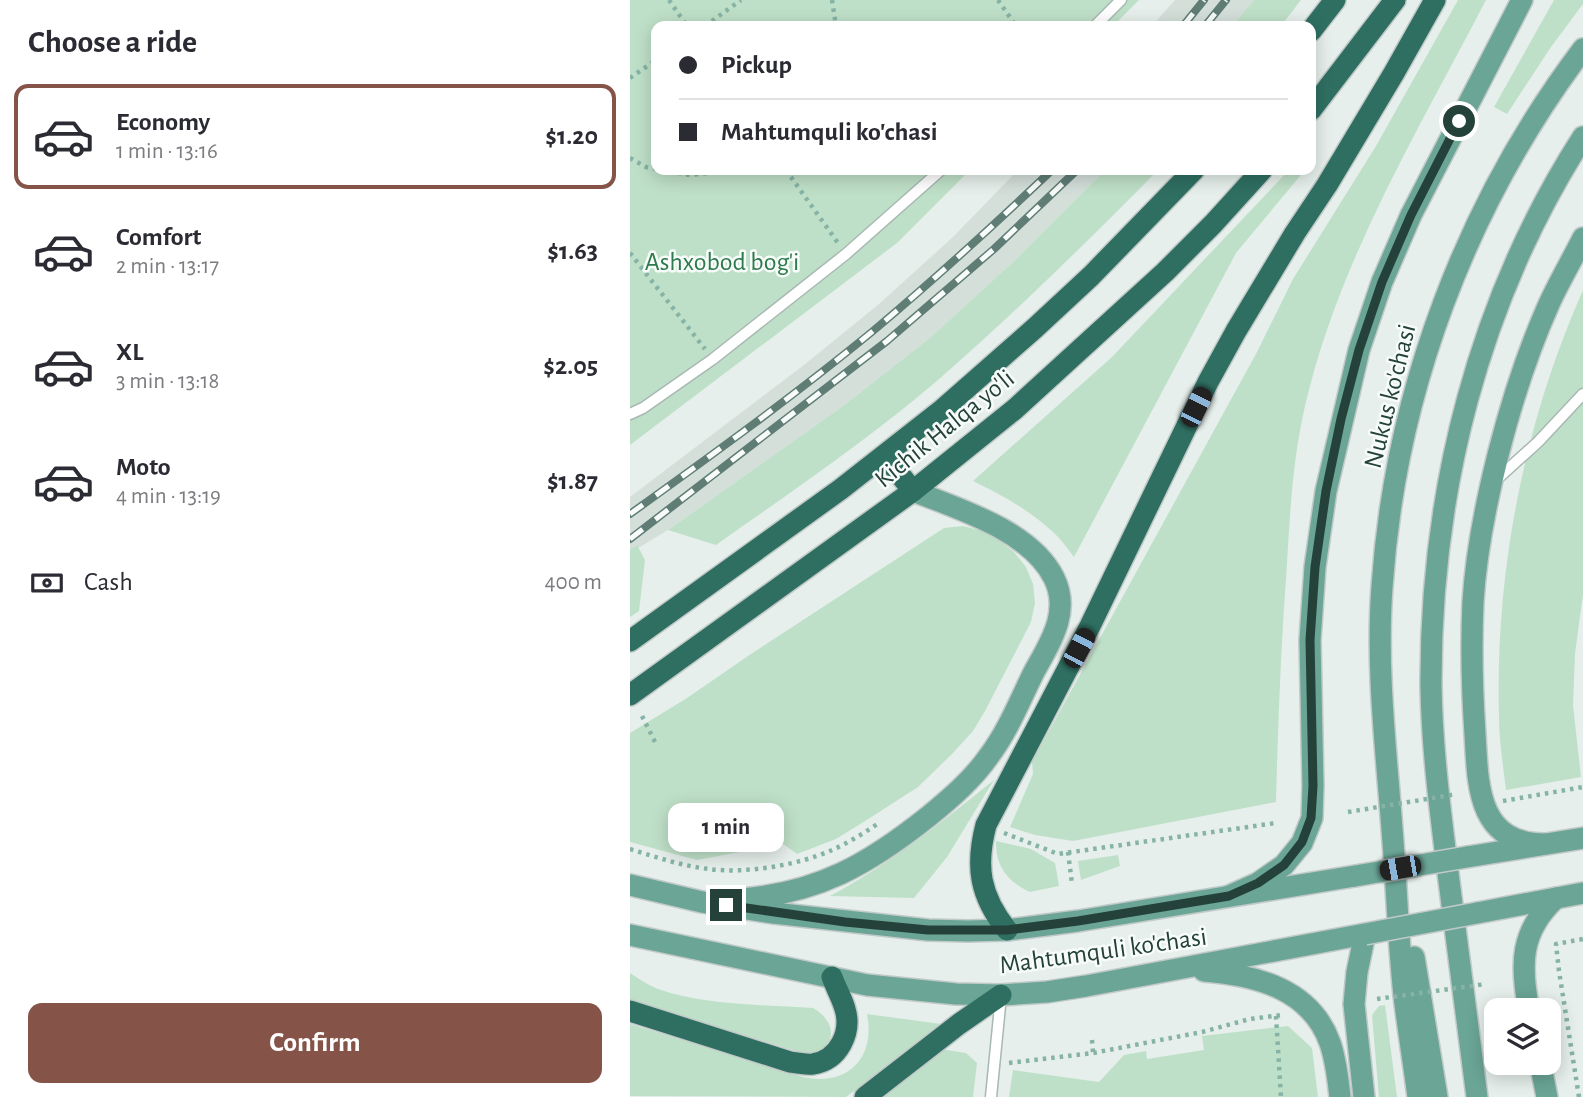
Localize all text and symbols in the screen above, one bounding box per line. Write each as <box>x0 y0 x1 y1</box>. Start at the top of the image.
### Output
text: Choose a ride <box>28 26 197 58</box>
text: Pickup <box>721 52 792 78</box>
icon: car <box>32 105 95 168</box>
route start <box>1443 105 1475 137</box>
text: Economy <box>116 109 210 135</box>
text: Mahtumquli ko'chasi <box>721 119 938 145</box>
text: $1.20 <box>545 123 598 149</box>
text: 1 min · 13:16 <box>116 140 218 163</box>
icon: car <box>32 220 95 283</box>
text: Comfort <box>116 224 201 250</box>
text: $1.63 <box>547 238 598 264</box>
park label: Ashxobod bog'i <box>645 249 799 275</box>
text: 2 min · 13:17 <box>116 255 219 278</box>
street label: Nukus ko'chasi <box>1360 322 1420 471</box>
icon: car <box>32 335 95 398</box>
text: XL <box>116 339 143 365</box>
text: $2.05 <box>543 353 598 379</box>
street label: Kichik Halqa yo'li <box>870 365 1019 493</box>
text: 3 min · 13:18 <box>116 370 219 393</box>
car <box>1178 384 1215 430</box>
icon: car <box>32 450 95 513</box>
text: Moto <box>116 454 171 480</box>
text: $1.87 <box>547 468 598 494</box>
text: 4 min · 13:19 <box>116 485 221 508</box>
icon: cash <box>28 564 66 602</box>
text: Cash <box>84 569 133 595</box>
text: 400 m <box>544 571 602 594</box>
car <box>1060 625 1099 671</box>
callout: 1 min <box>668 804 784 852</box>
text: 1 min <box>702 816 750 839</box>
car <box>1378 854 1423 882</box>
route end <box>710 889 742 921</box>
street label: Mahtumquli ko'chasi <box>998 924 1208 978</box>
map controls <box>1484 998 1561 1075</box>
button: layers <box>1484 998 1561 1075</box>
button: Confirm <box>28 1003 602 1083</box>

